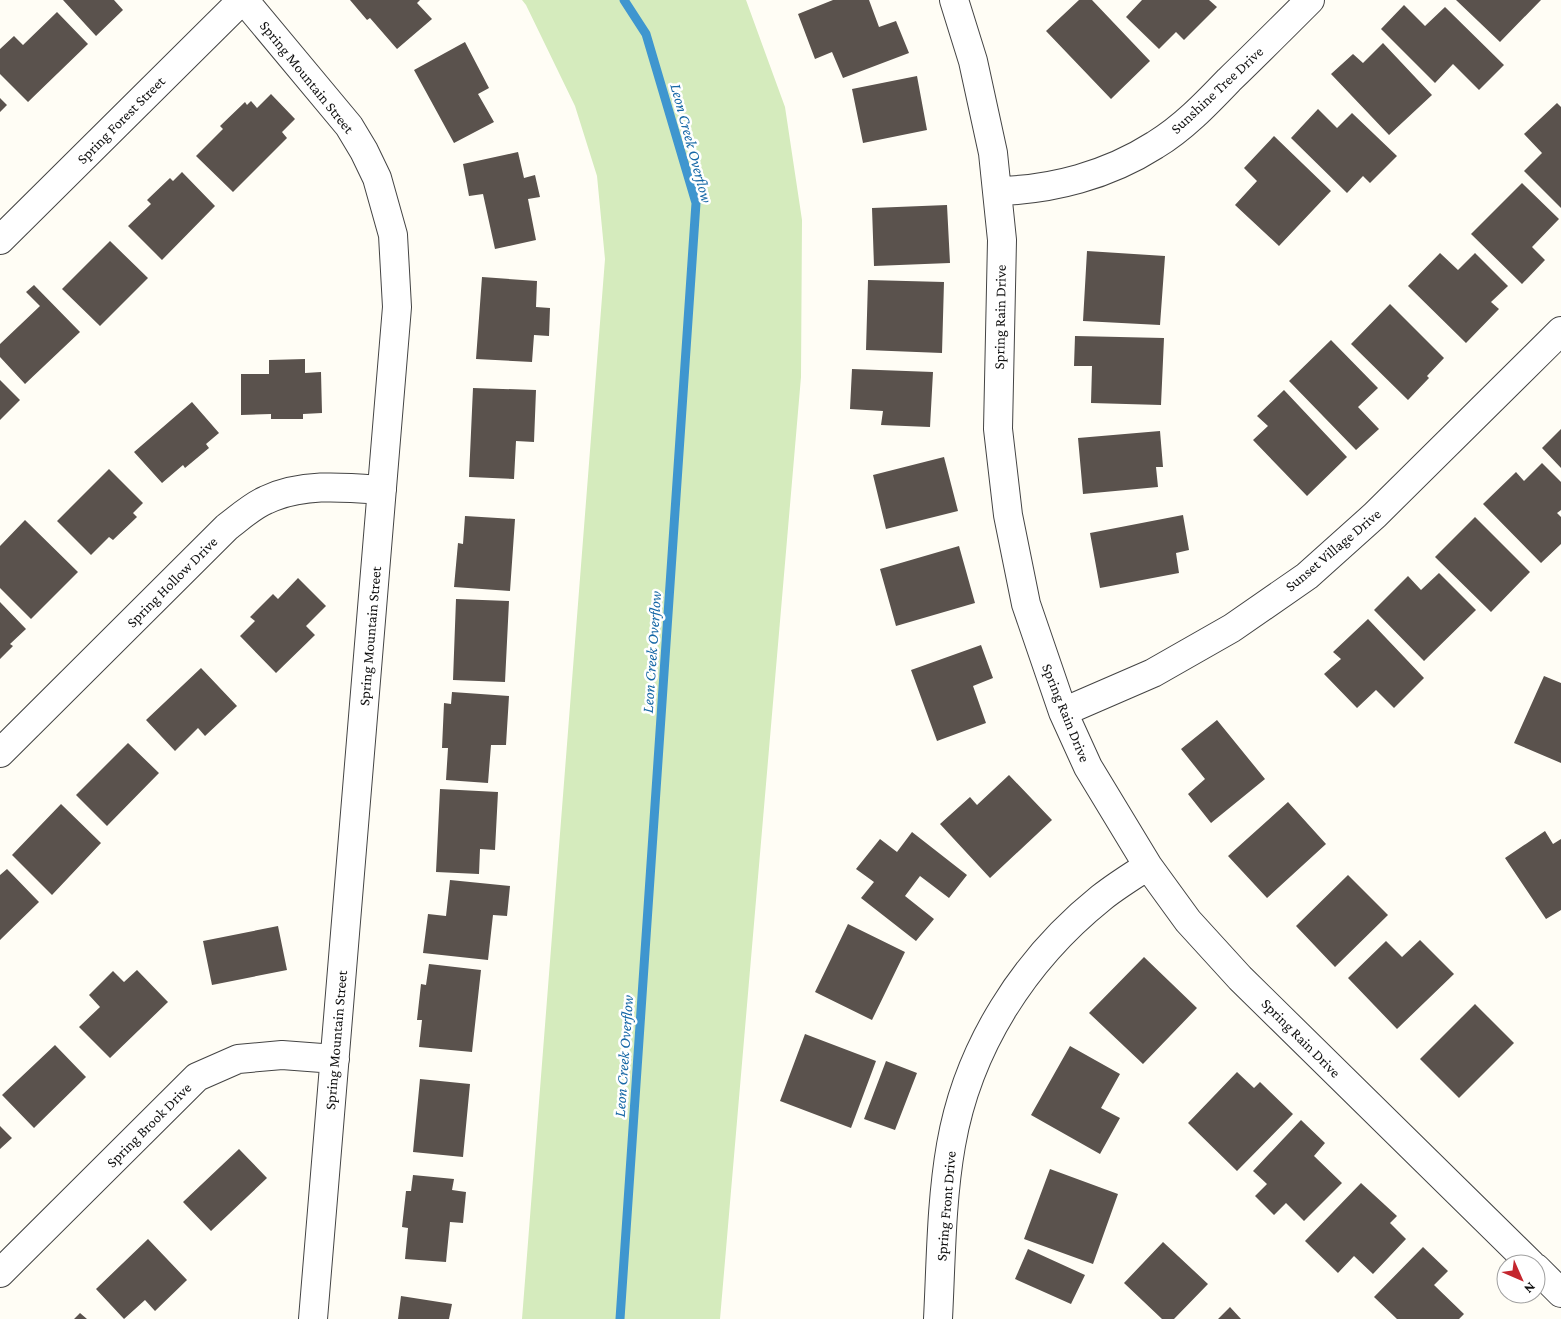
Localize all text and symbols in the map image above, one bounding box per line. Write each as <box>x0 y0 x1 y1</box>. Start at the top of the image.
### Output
street label: Spring Mountain Street <box>256 18 358 138</box>
street label: Sunshine Tree Drive <box>1168 43 1267 137</box>
street label: Spring Forest Street <box>74 72 170 168</box>
water label: Leon Creek Overflow <box>666 82 716 205</box>
street label: Spring Rain Drive <box>991 264 1010 370</box>
street label: Sunset Village Drive <box>1282 505 1385 595</box>
street label: Spring Hollow Drive <box>123 533 222 631</box>
street label: Spring Mountain Street <box>356 565 385 706</box>
water label: Leon Creek Overflow <box>639 590 665 714</box>
street label: Spring Rain Drive <box>1038 661 1093 765</box>
street label: Spring Mountain Street <box>322 969 351 1110</box>
water label: Leon Creek Overflow <box>611 994 637 1118</box>
street label: Spring Rain Drive <box>1258 995 1344 1082</box>
street label: Spring Brook Drive <box>103 1079 196 1171</box>
street label: Spring Front Drive <box>933 1150 960 1262</box>
north arrow <box>1496 1254 1546 1304</box>
text: N <box>1521 1279 1539 1298</box>

